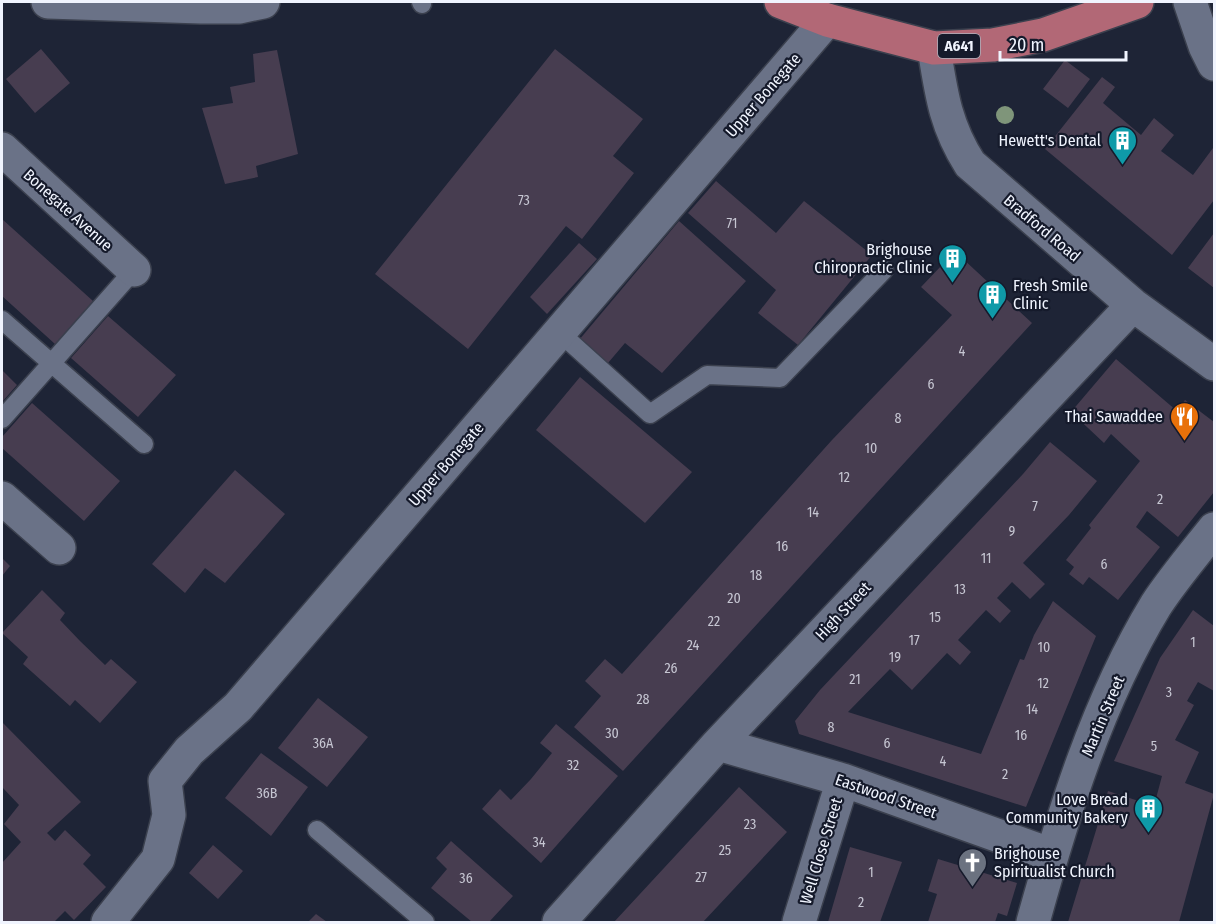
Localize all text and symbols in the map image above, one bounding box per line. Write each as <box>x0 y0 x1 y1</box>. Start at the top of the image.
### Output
scale bar <box>1000 24 1126 62</box>
road number: A641 <box>938 34 980 58</box>
text: 20 m <box>1009 34 1044 56</box>
street label: Upper Bonegate <box>721 49 805 141</box>
building icon: Hewett's Dental <box>1106 124 1138 166</box>
place label: Hewett's Dental <box>998 131 1101 150</box>
street label: Bonegate Avenue <box>20 165 117 255</box>
street label: Bradford Road <box>1000 190 1084 266</box>
house number: 73 <box>518 192 530 209</box>
house number: 71 <box>727 215 737 232</box>
place label: Brighouse Chiropractic Clinic <box>814 240 932 277</box>
building icon: Brighouse Chiropractic Clinic <box>937 242 969 284</box>
place label: Fresh Smile Clinic <box>1013 276 1088 313</box>
building icon: Fresh Smile Clinic <box>976 278 1008 320</box>
house number: 4 <box>959 343 966 360</box>
house number: 6 <box>928 376 935 393</box>
restaurant icon: Thai Sawaddee <box>1168 400 1200 442</box>
place label: Thai Sawaddee <box>1065 407 1163 426</box>
house number: 8 <box>895 410 902 427</box>
street label: Upper Bonegate <box>404 418 488 510</box>
house number: 10 <box>865 440 877 457</box>
house number: 12 <box>838 469 850 486</box>
house number: 2 <box>1157 491 1163 508</box>
house number: 7 <box>1032 498 1038 515</box>
house number: 14 <box>807 504 819 521</box>
house number: 9 <box>1009 523 1016 540</box>
house number: 16 <box>776 538 788 555</box>
house number: 11 <box>981 550 991 567</box>
house number: 6 <box>1101 556 1108 573</box>
house number: 18 <box>750 567 762 584</box>
street label: High Street <box>811 577 875 644</box>
house number: 13 <box>954 581 966 598</box>
house number: 20 <box>727 590 741 607</box>
house number: 15 <box>929 609 941 626</box>
house number: 22 <box>708 613 720 630</box>
house number: 17 <box>908 632 920 649</box>
house number: 1 <box>1190 634 1196 651</box>
house number: 24 <box>687 637 700 654</box>
house number: 10 <box>1038 639 1050 656</box>
house number: 19 <box>889 649 901 666</box>
house number: 26 <box>664 660 678 677</box>
house number: 21 <box>849 671 861 688</box>
street label: Martin Street <box>1078 672 1129 759</box>
house number: 12 <box>1037 675 1049 692</box>
house number: 3 <box>1166 684 1172 701</box>
house number: 28 <box>636 691 650 708</box>
house number: 14 <box>1026 701 1038 718</box>
house number: 8 <box>828 719 835 736</box>
house number: 30 <box>605 725 619 742</box>
house number: 16 <box>1015 727 1027 744</box>
house number: 36A <box>313 735 334 752</box>
house number: 6 <box>884 735 891 752</box>
house number: 5 <box>1151 738 1157 755</box>
house number: 4 <box>940 753 947 770</box>
house number: 32 <box>567 757 579 774</box>
house number: 2 <box>1002 766 1008 783</box>
street label: Eastwood Street <box>833 770 940 823</box>
house number: 36B <box>257 785 278 802</box>
place label: Love Bread Community Bakery <box>1006 790 1129 827</box>
building icon: Love Bread Community Bakery <box>1133 792 1165 834</box>
street label: Well Close Street <box>796 795 846 907</box>
house number: 23 <box>744 816 756 833</box>
house number: 34 <box>532 834 546 851</box>
house number: 25 <box>719 842 731 859</box>
place label: Brighouse Spiritualist Church <box>994 844 1115 881</box>
church icon: Brighouse Spiritualist Church <box>957 846 989 888</box>
house number: 1 <box>868 864 874 881</box>
house number: 27 <box>695 869 707 886</box>
house number: 36 <box>459 870 473 887</box>
house number: 2 <box>858 894 864 911</box>

